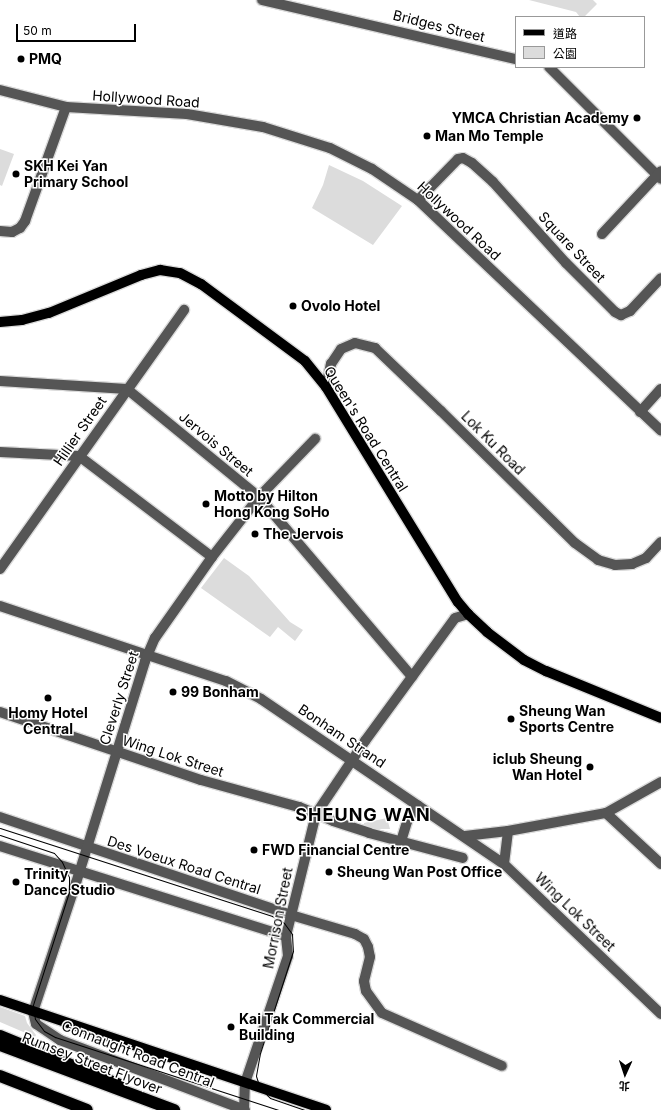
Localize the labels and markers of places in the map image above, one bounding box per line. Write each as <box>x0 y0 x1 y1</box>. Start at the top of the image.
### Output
place label: PMQ <box>29 51 62 67</box>
marker: PMQ <box>16 54 26 64</box>
place label: YMCA Christian Academy <box>452 110 629 126</box>
marker: YMCA Christian Academy <box>632 113 642 123</box>
place label: Man Mo Temple <box>435 128 543 144</box>
marker: Man Mo Temple <box>422 131 432 141</box>
place label: SKH Kei Yan Primary School <box>24 158 128 190</box>
marker: SKH Kei Yan Primary School <box>11 169 21 179</box>
place label: Ovolo Hotel <box>301 298 380 314</box>
marker: Ovolo Hotel <box>288 301 298 311</box>
place label: Motto by Hilton Hong Kong SoHo <box>214 488 330 520</box>
marker: Motto by Hilton Hong Kong SoHo <box>201 499 211 509</box>
place label: The Jervois <box>263 526 344 542</box>
marker: The Jervois <box>250 529 260 539</box>
place label: 99 Bonham <box>181 684 259 700</box>
marker: 99 Bonham <box>168 687 178 697</box>
marker: Homy Hotel Central <box>43 693 53 703</box>
place label: Sheung Wan Sports Centre <box>519 703 614 736</box>
place label: Homy Hotel Central <box>8 705 88 738</box>
marker: Sheung Wan Sports Centre <box>506 714 516 724</box>
place label: iclub Sheung Wan Hotel <box>493 751 582 784</box>
marker: iclub Sheung Wan Hotel <box>585 762 595 772</box>
place label: FWD Financial Centre <box>262 842 409 858</box>
marker: FWD Financial Centre <box>249 845 259 855</box>
place label: Sheung Wan Post Office <box>337 864 502 880</box>
place label: Trinity Dance Studio <box>24 866 115 898</box>
marker: Sheung Wan Post Office <box>324 867 334 877</box>
marker: Trinity Dance Studio <box>11 877 21 887</box>
place label: Kai Tak Commercial Building <box>239 1011 374 1044</box>
marker: Kai Tak Commercial Building <box>226 1022 236 1032</box>

